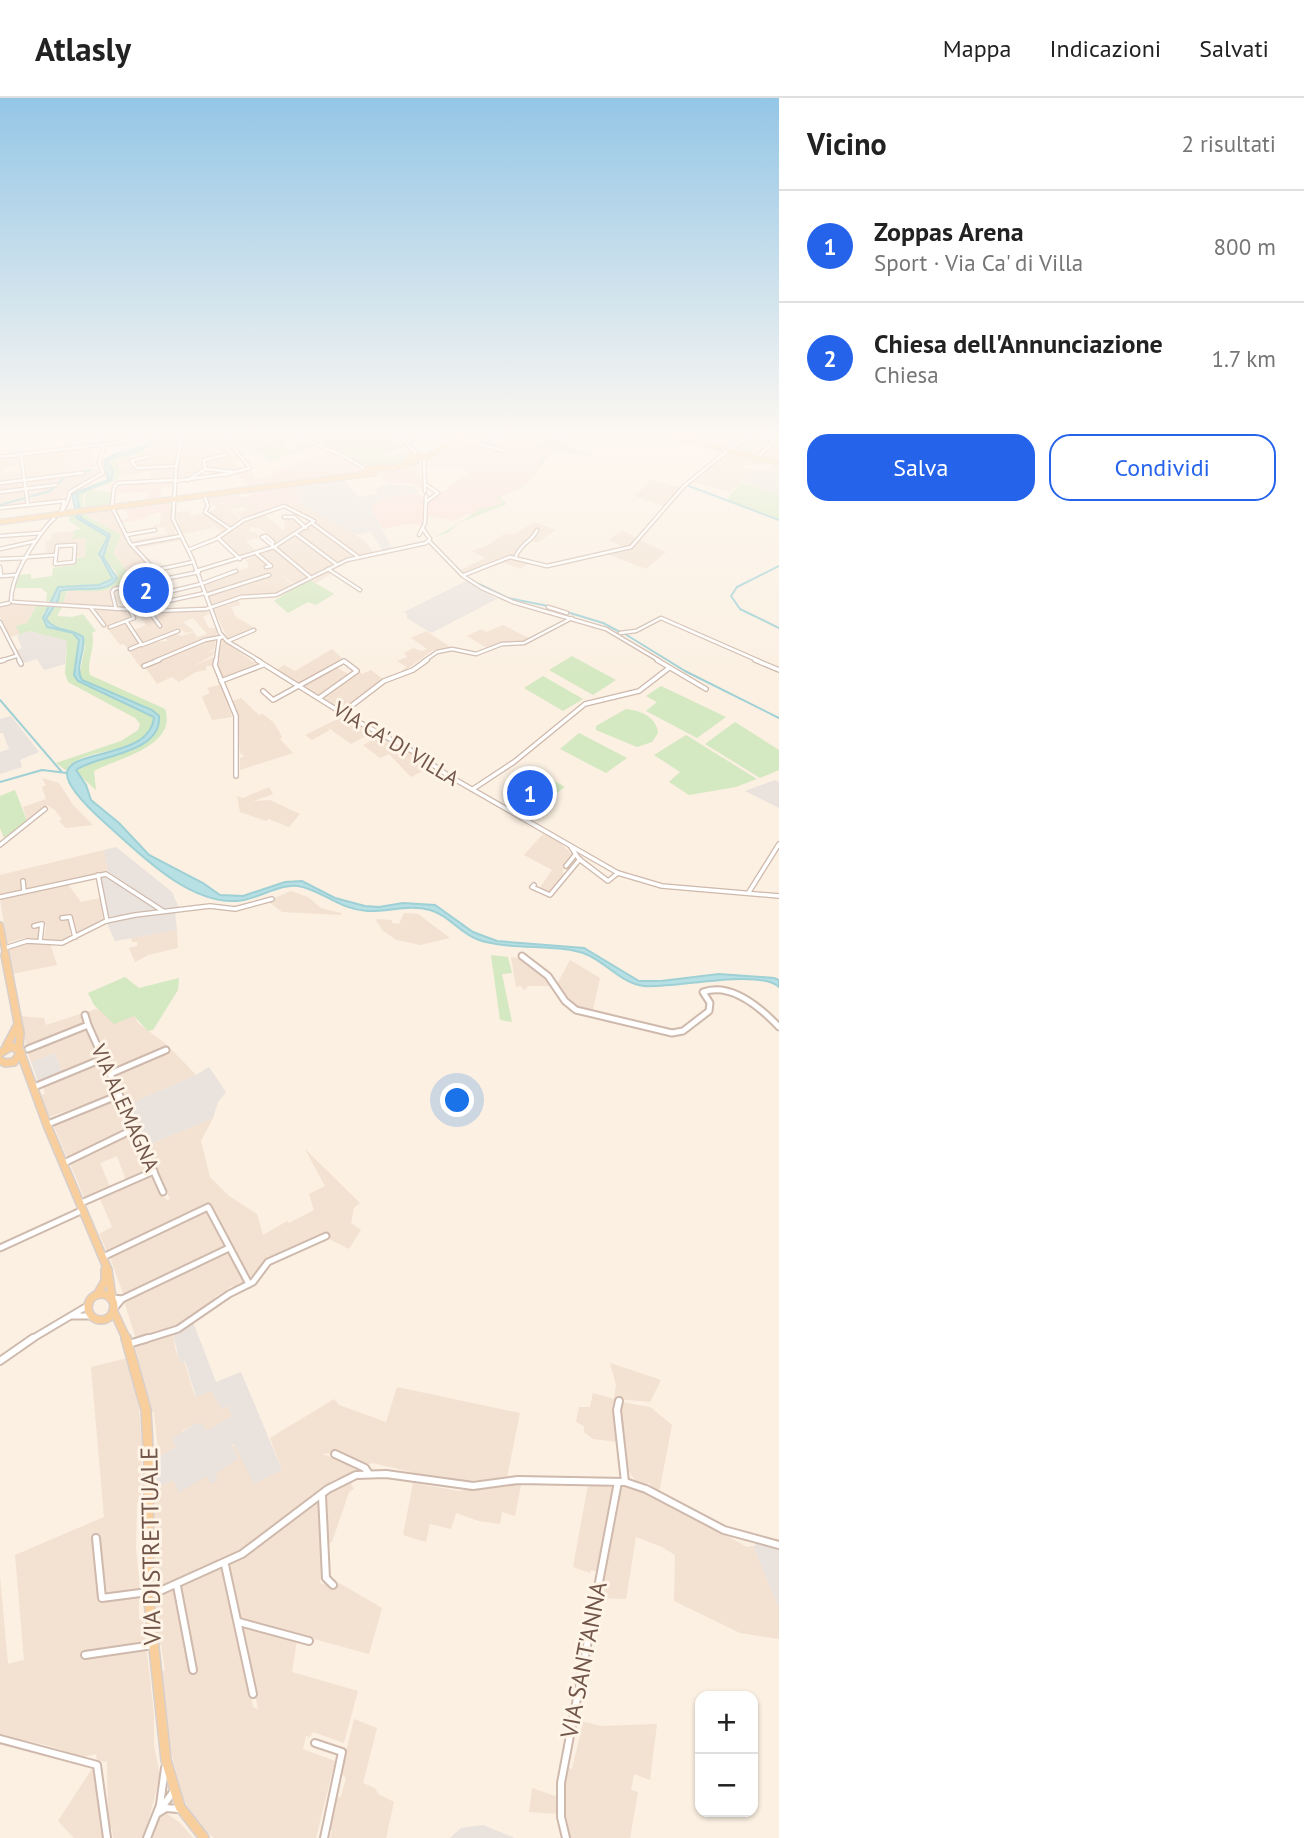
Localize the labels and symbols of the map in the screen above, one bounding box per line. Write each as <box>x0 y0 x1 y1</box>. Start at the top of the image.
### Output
pin: 2 <box>123 564 169 616</box>
street label: VIA CA' DI VILLA <box>327 695 465 792</box>
pin: 1 <box>507 767 553 819</box>
street label: VIA ALEMAGNA <box>85 1039 166 1176</box>
your location <box>440 1083 474 1117</box>
street label: VIA DISTRETTUALE <box>133 1447 168 1646</box>
street label: VIA SANT'ANNA <box>553 1579 614 1742</box>

